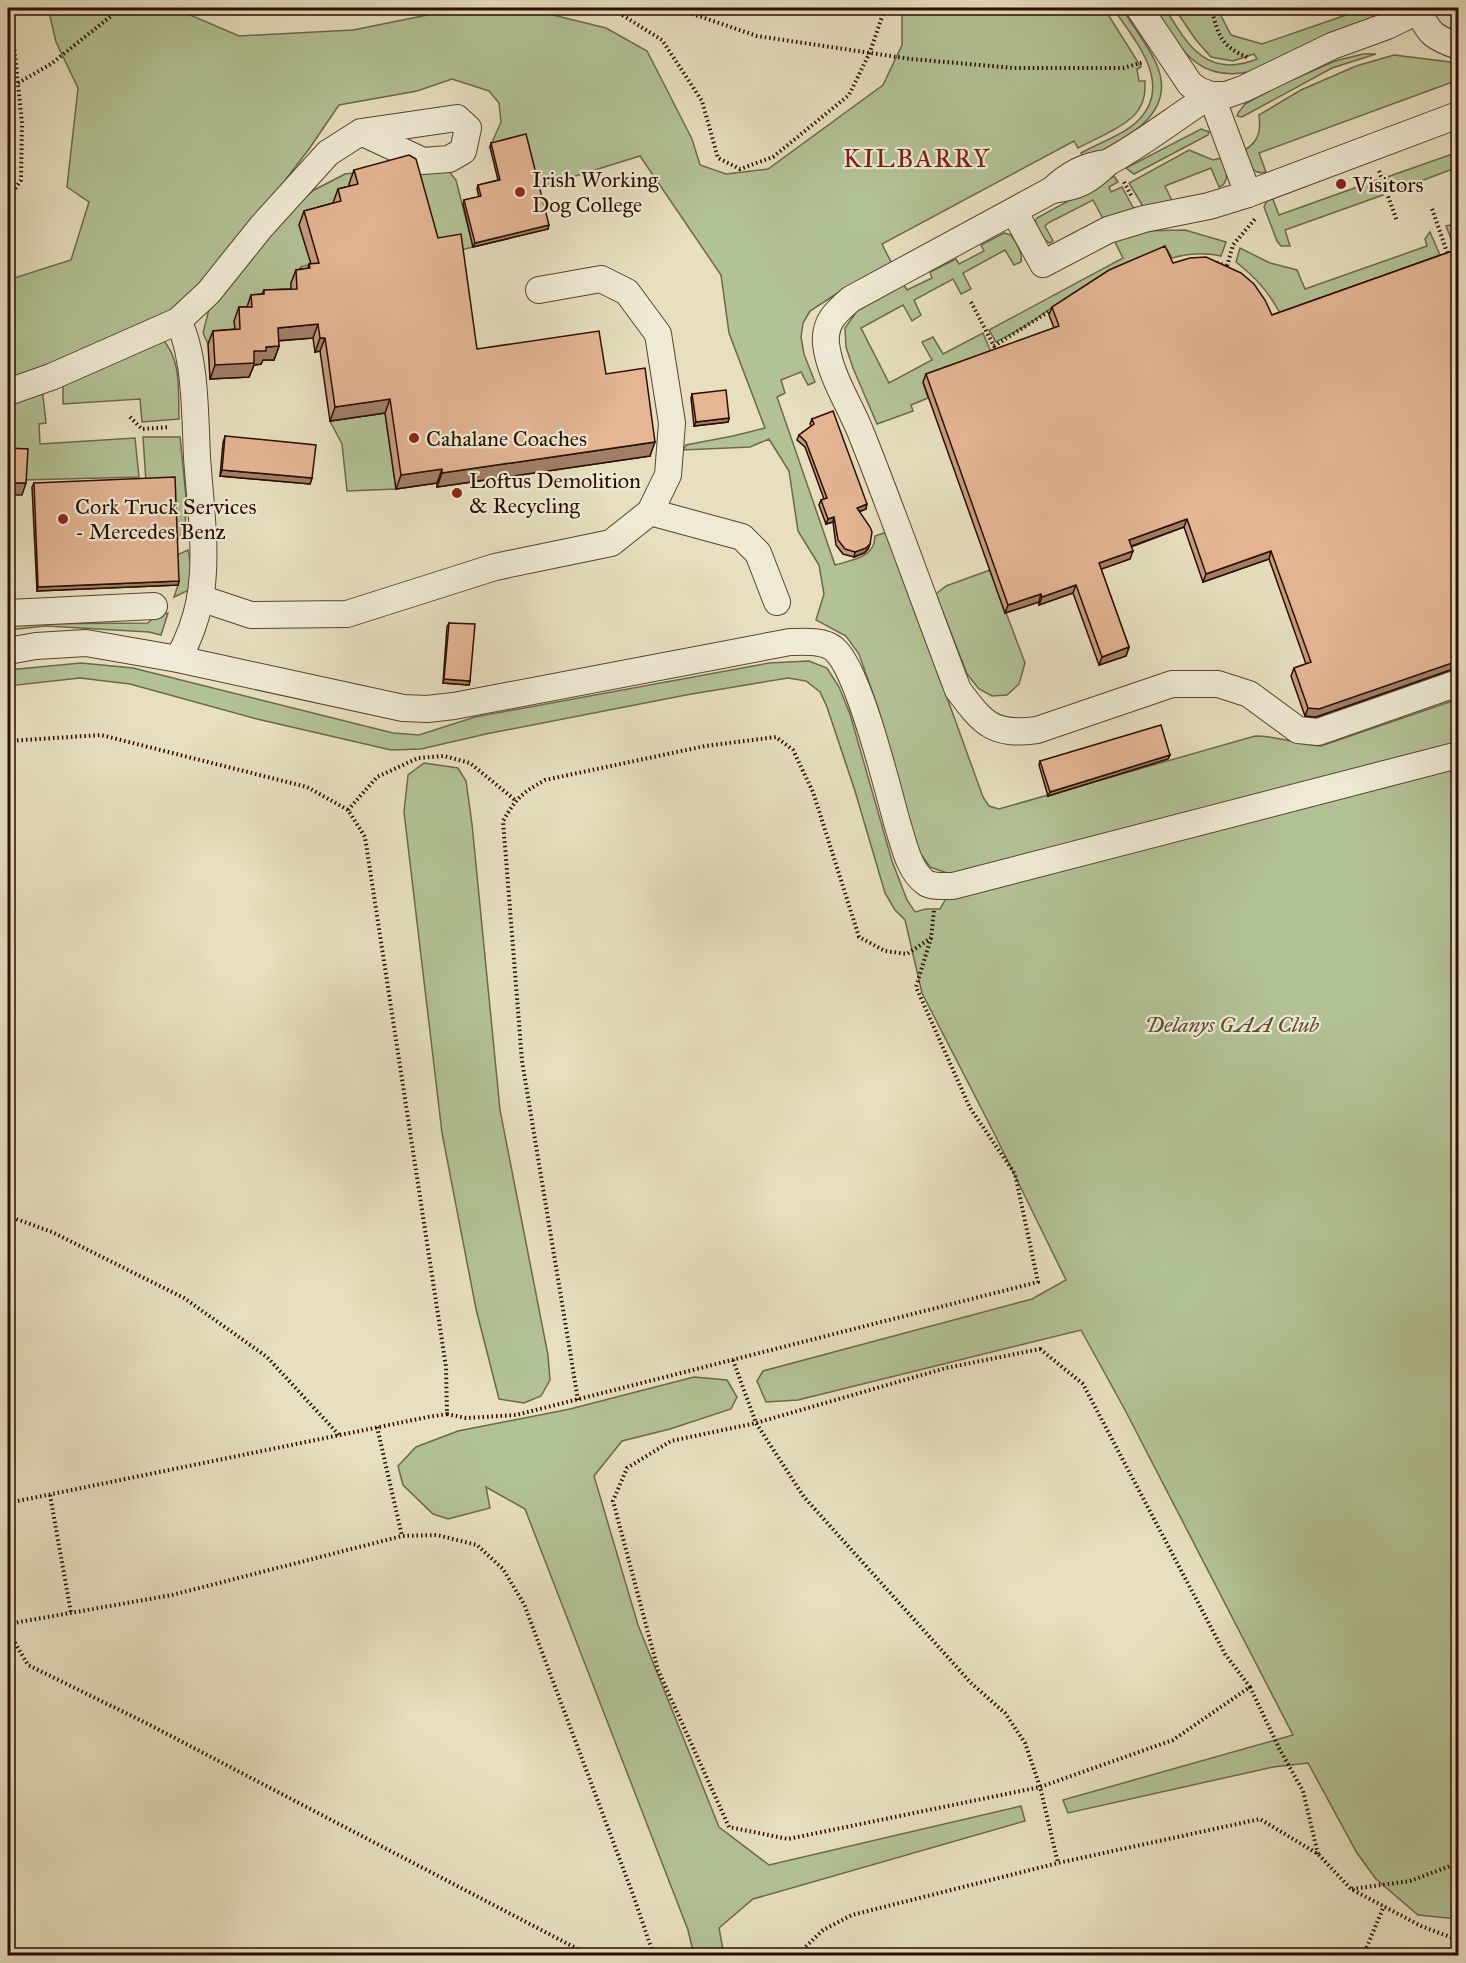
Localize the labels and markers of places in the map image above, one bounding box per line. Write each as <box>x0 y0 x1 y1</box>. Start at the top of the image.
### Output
place label: Irish Working Dog College <box>532 166 659 218</box>
place label: Visitors <box>1352 171 1424 198</box>
marker: Visitors <box>1334 177 1348 191</box>
marker: Irish Working Dog College <box>513 185 527 199</box>
place label: Cahalane Coaches <box>426 425 587 452</box>
marker: Cahalane Coaches <box>407 431 421 445</box>
place label: Loftus Demolition & Recycling <box>469 467 641 519</box>
marker: Loftus Demolition & Recycling <box>450 486 464 500</box>
place label: Cork Truck Services - Mercedes Benz <box>75 493 257 545</box>
marker: Cork Truck Services - Mercedes Benz <box>56 512 70 526</box>

